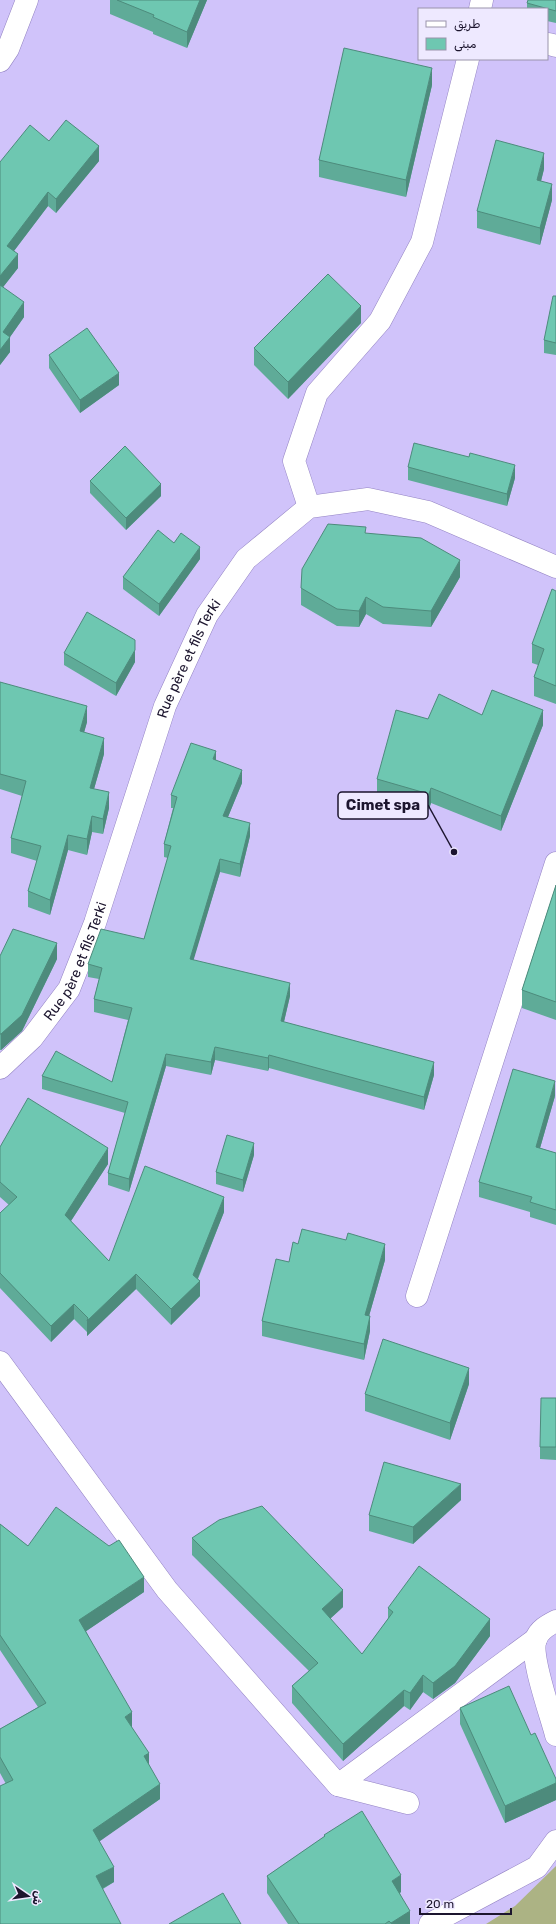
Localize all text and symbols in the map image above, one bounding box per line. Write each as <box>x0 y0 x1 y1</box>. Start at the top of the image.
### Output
legend <box>418 8 548 60</box>
text: طريق <box>454 17 480 32</box>
text: مبنى <box>454 37 477 52</box>
street label: Rue père et fils Terki <box>154 596 224 720</box>
callout: Cimet spa <box>338 792 428 819</box>
text: Cimet spa <box>346 796 420 814</box>
street label: Rue père et fils Terki <box>40 900 110 1024</box>
north arrow <box>8 1876 48 1916</box>
text: ش <box>29 1890 45 1906</box>
scale bar <box>420 1890 511 1916</box>
text: 20 m <box>426 1897 454 1911</box>

